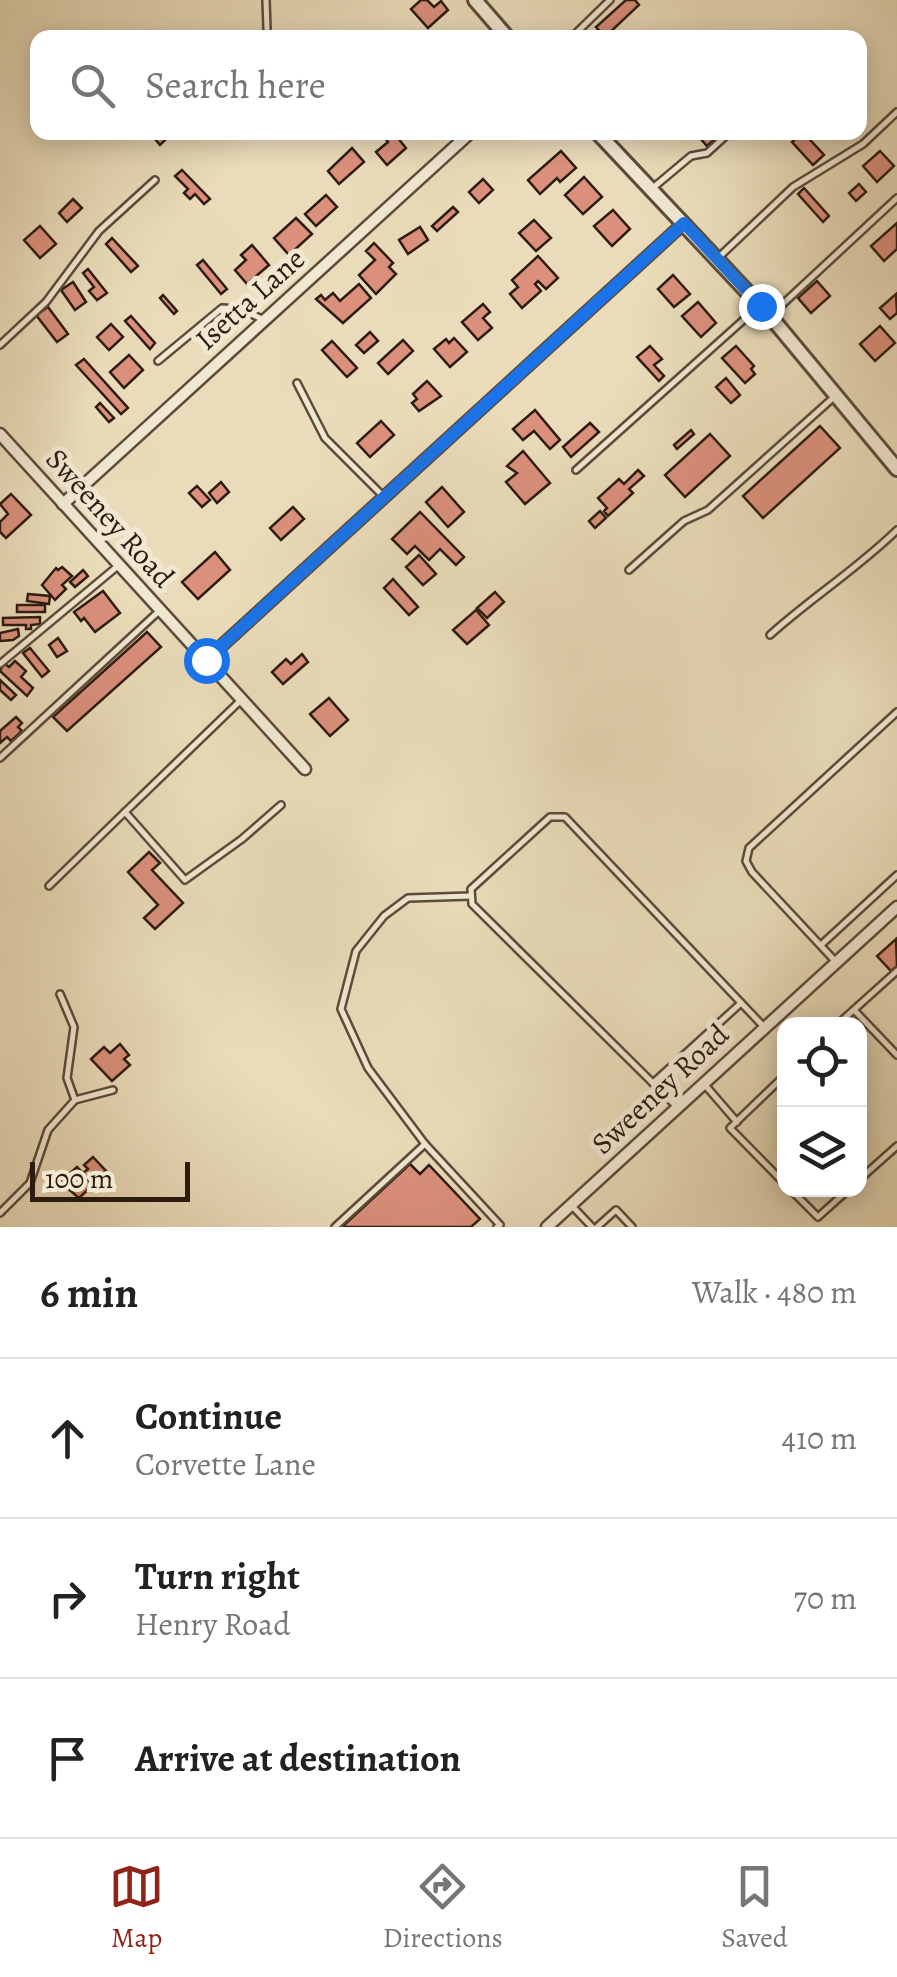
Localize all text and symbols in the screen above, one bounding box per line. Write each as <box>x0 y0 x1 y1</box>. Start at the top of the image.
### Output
search box <box>30 30 867 140</box>
icon: search <box>65 58 120 113</box>
text: Search here <box>145 59 326 111</box>
street label: Isetta Lane <box>187 239 313 359</box>
route end <box>739 284 785 330</box>
street label: Sweeney Road <box>37 440 184 597</box>
route start <box>184 638 230 684</box>
street label: Sweeney Road <box>583 1014 738 1163</box>
map controls <box>777 1017 867 1197</box>
button: locate <box>777 1017 867 1107</box>
button: layers <box>777 1107 867 1197</box>
scale bar <box>30 1157 190 1202</box>
text: 100 m <box>45 1160 113 1198</box>
text: 6 min <box>40 1264 138 1321</box>
text: Walk · 480 m <box>692 1270 857 1314</box>
text: Continue <box>135 1390 282 1442</box>
icon: ahead <box>40 1411 95 1466</box>
text: 410 m <box>782 1416 857 1460</box>
text: Corvette Lane <box>135 1442 316 1486</box>
text: Turn right <box>135 1550 300 1602</box>
icon: right <box>40 1571 95 1626</box>
text: 70 m <box>794 1576 857 1620</box>
text: Henry Road <box>135 1602 290 1646</box>
icon: arrive <box>40 1731 95 1786</box>
text: Arrive at destination <box>135 1732 461 1784</box>
tab: Map <box>109 1859 164 1957</box>
tab: Directions <box>383 1859 503 1957</box>
tab: Saved <box>721 1859 788 1957</box>

